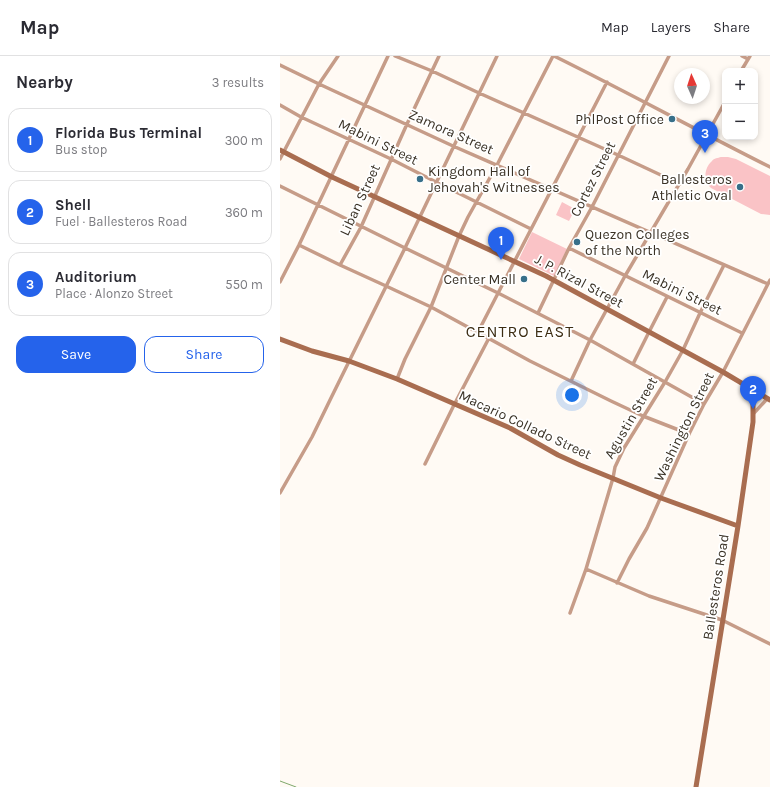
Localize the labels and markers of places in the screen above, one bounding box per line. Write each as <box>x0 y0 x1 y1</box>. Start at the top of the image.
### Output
place label: PhlPost Office <box>575 111 664 128</box>
marker: PhlPost Office <box>667 114 677 124</box>
pin: 3 <box>692 120 718 153</box>
place label: Kingdom Hall of Jehovah's Witnesses <box>428 163 560 196</box>
place label: Ballesteros Athletic Oval <box>651 171 732 204</box>
marker: Kingdom Hall of Jehovah's Witnesses <box>415 174 425 184</box>
marker: Ballesteros Athletic Oval <box>735 182 745 192</box>
place label: Quezon Colleges of the North <box>585 226 690 259</box>
pin: 1 <box>488 227 514 260</box>
marker: Quezon Colleges of the North <box>572 237 582 247</box>
place label: Center Mall <box>444 271 516 288</box>
marker: Center Mall <box>519 274 529 284</box>
pin: 2 <box>740 376 766 409</box>

